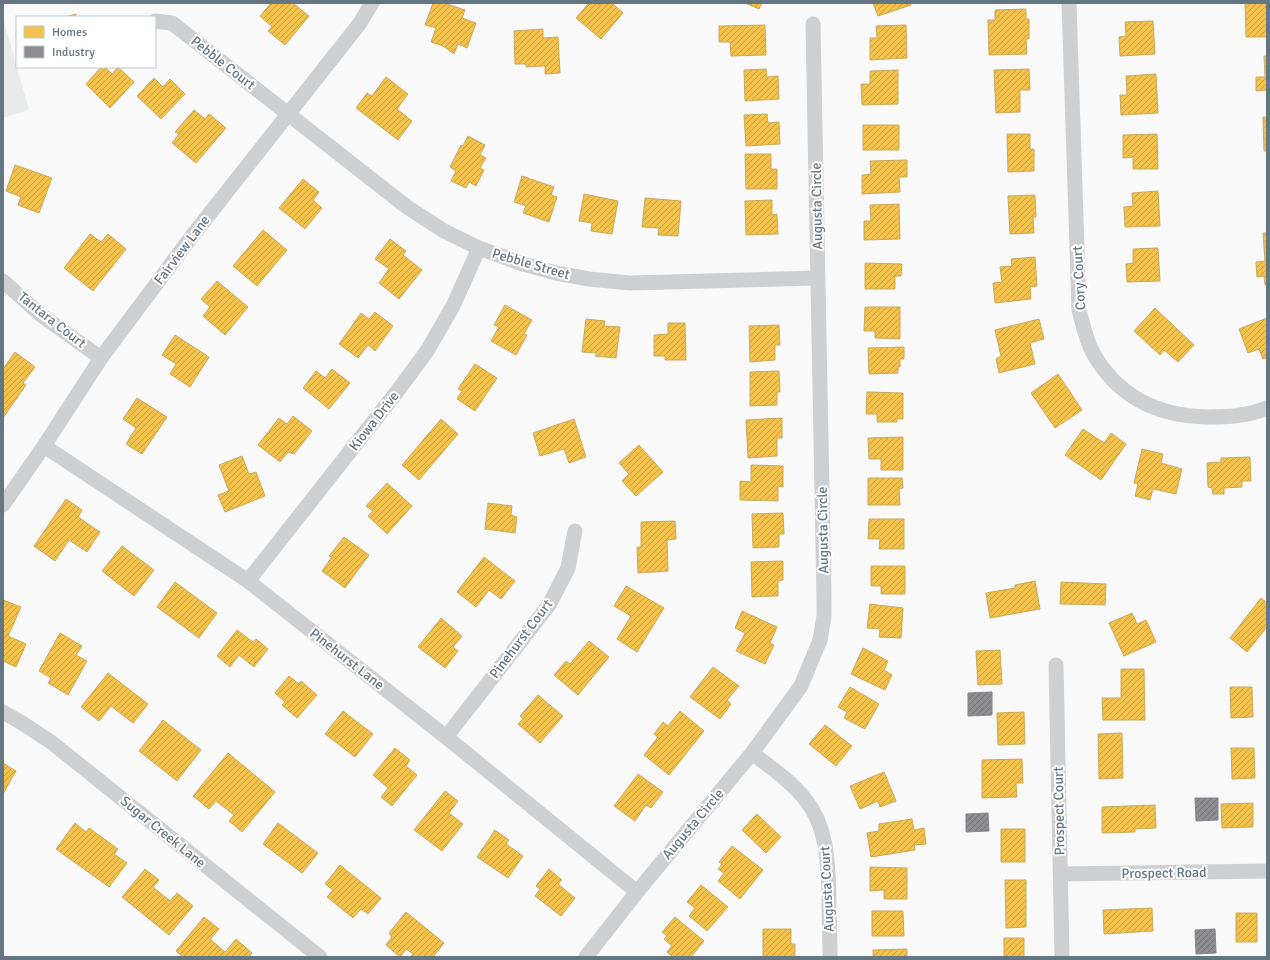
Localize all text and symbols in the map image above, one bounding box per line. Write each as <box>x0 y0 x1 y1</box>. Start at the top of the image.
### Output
legend <box>16 16 156 68</box>
text: Homes <box>52 25 87 40</box>
street label: Pebble Court <box>187 33 259 93</box>
text: Industry <box>52 45 95 60</box>
street label: Augusta Circle <box>808 162 826 250</box>
street label: Fairview Lane <box>150 212 214 288</box>
street label: Pebble Street <box>490 245 572 283</box>
street label: Cory Court <box>1069 245 1089 311</box>
street label: Tantara Court <box>15 288 89 352</box>
street label: Kiowa Drive <box>346 388 402 454</box>
street label: Augusta Circle <box>814 486 832 574</box>
street label: Pinehurst Court <box>486 596 556 682</box>
street label: Pinehurst Lane <box>306 625 388 693</box>
street label: Prospect Court <box>1050 766 1068 855</box>
street label: Augusta Circle <box>659 785 727 863</box>
street label: Sugar Creek Lane <box>117 792 209 872</box>
street label: Augusta Court <box>816 846 838 932</box>
street label: Prospect Road <box>1121 864 1207 882</box>

